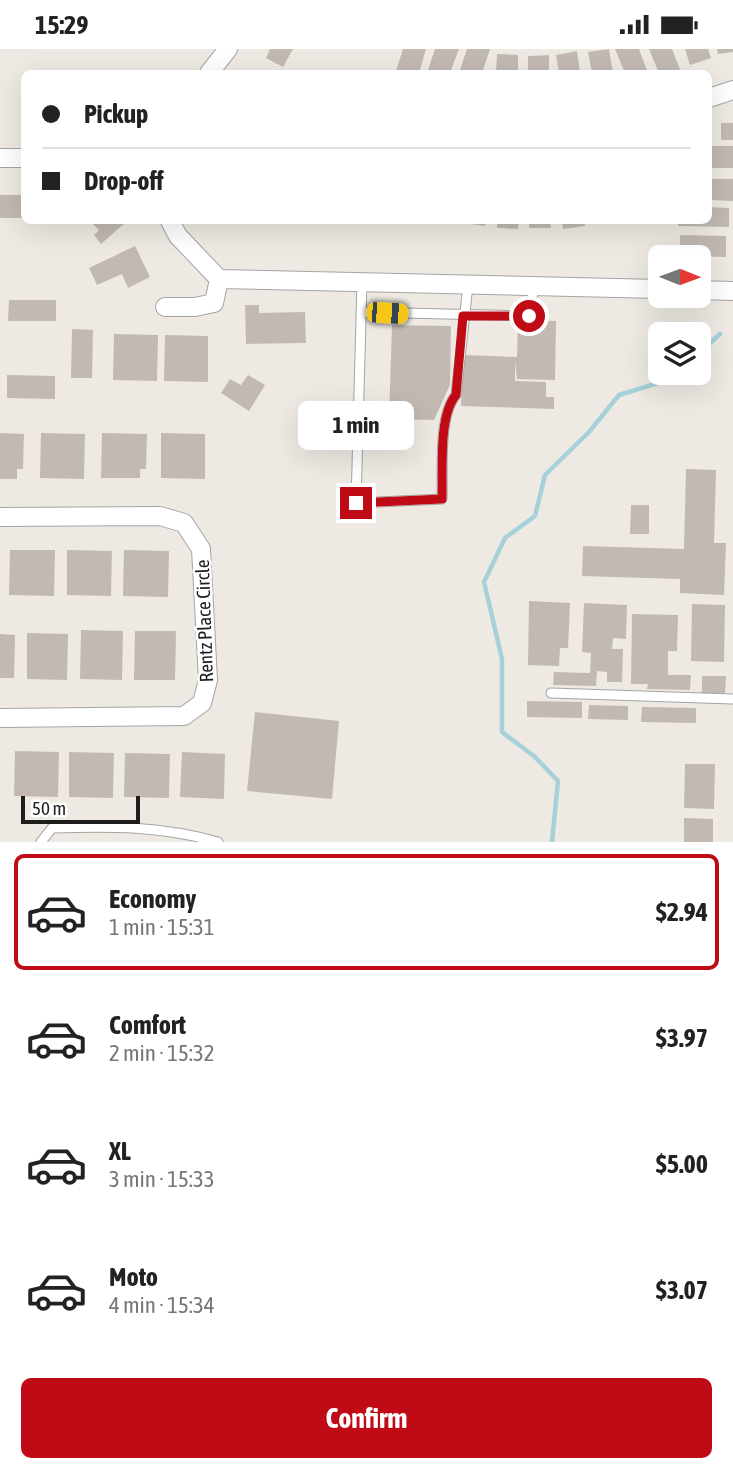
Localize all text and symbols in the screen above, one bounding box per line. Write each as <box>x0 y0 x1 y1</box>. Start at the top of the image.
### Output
text: 15:29 <box>35 10 89 40</box>
text: Pickup <box>84 99 148 129</box>
text: Drop-off <box>84 166 164 196</box>
north arrow <box>648 245 710 308</box>
map controls <box>648 245 711 385</box>
route start <box>513 300 545 332</box>
car <box>366 301 409 325</box>
button: layers <box>648 322 711 385</box>
callout: 1 min <box>298 401 414 451</box>
text: 1 min <box>333 412 379 438</box>
route end <box>340 487 372 519</box>
street label: Rentz Place Circle <box>191 559 217 683</box>
scale bar <box>21 793 140 825</box>
text: 50 m <box>32 797 66 819</box>
icon: car <box>25 881 88 944</box>
text: Economy <box>109 884 196 914</box>
text: $2.94 <box>656 897 708 927</box>
text: 1 min · 15:31 <box>109 914 215 940</box>
icon: car <box>25 1007 88 1070</box>
text: Comfort <box>109 1010 186 1040</box>
text: $3.97 <box>656 1023 708 1053</box>
text: 2 min · 15:32 <box>109 1040 215 1066</box>
icon: car <box>25 1133 88 1196</box>
text: XL <box>109 1136 131 1166</box>
text: $5.00 <box>656 1149 708 1179</box>
text: 3 min · 15:33 <box>109 1166 215 1192</box>
icon: car <box>25 1259 88 1322</box>
text: Moto <box>109 1262 158 1292</box>
text: $3.07 <box>656 1275 708 1305</box>
text: 4 min · 15:34 <box>109 1292 215 1318</box>
button: Confirm <box>21 1378 712 1458</box>

